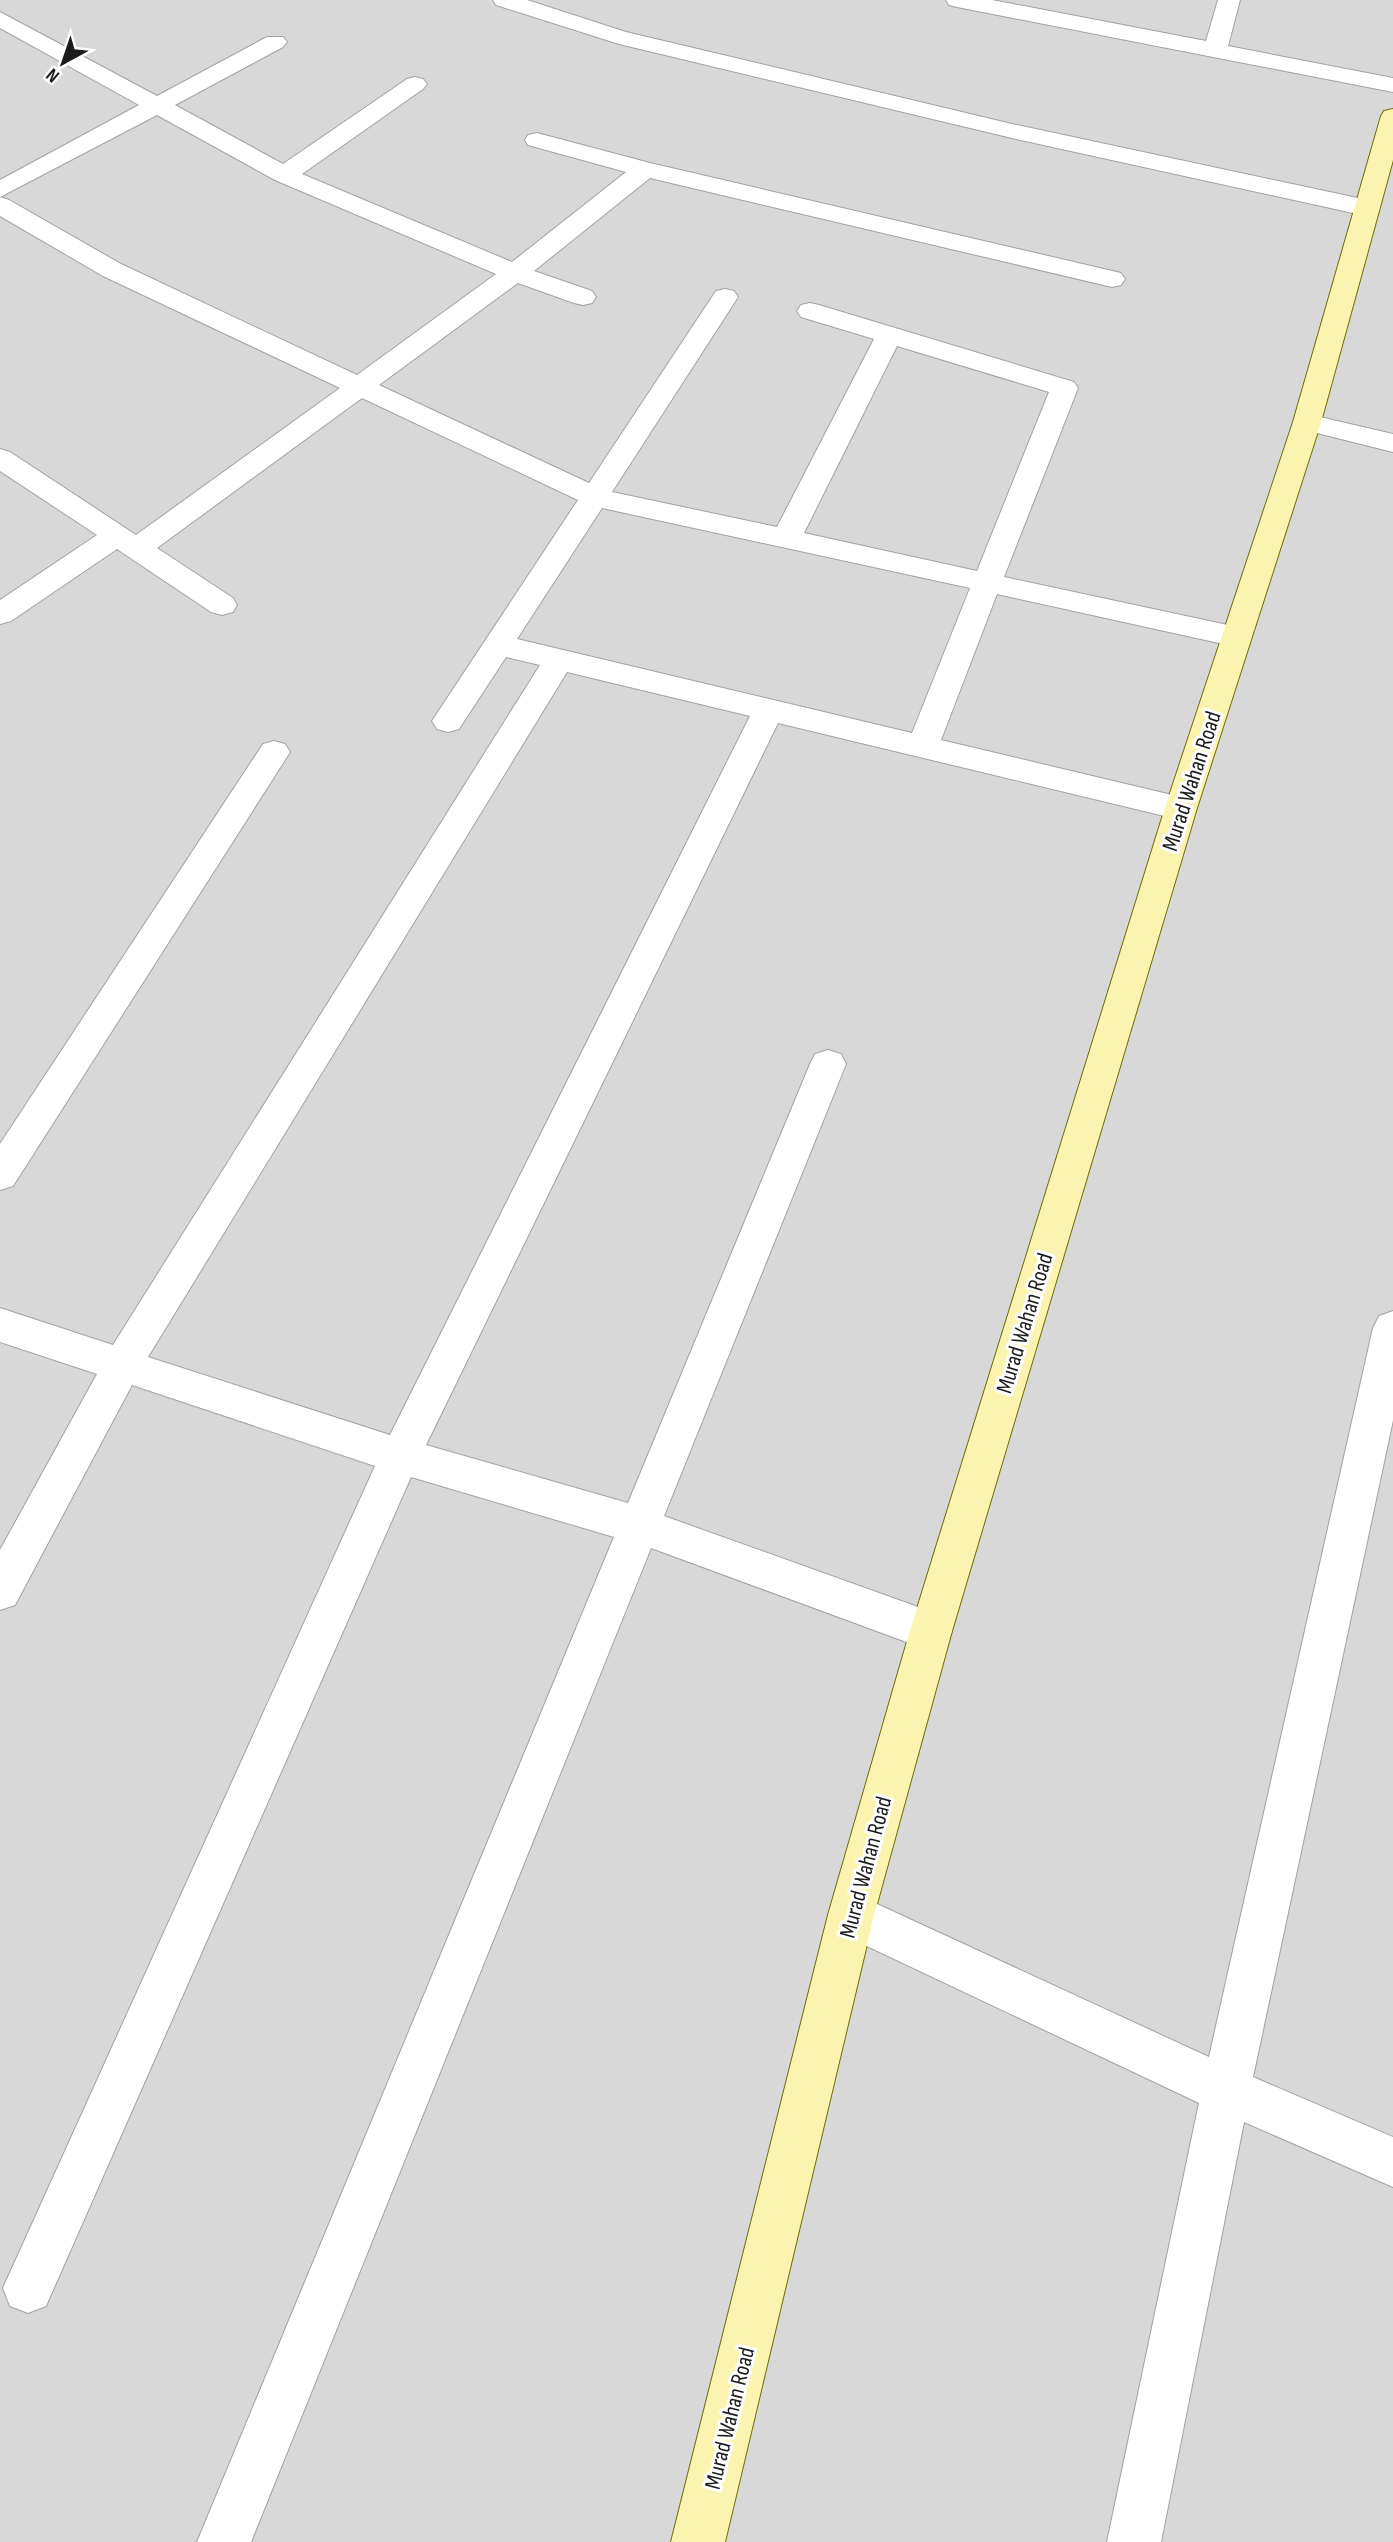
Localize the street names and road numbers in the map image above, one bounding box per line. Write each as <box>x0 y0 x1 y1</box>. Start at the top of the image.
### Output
street label: Murad Wahan Road <box>1156 708 1228 855</box>
street label: Murad Wahan Road <box>990 1250 1060 1397</box>
street label: Murad Wahan Road <box>834 1793 898 1941</box>
street label: Murad Wahan Road <box>699 2344 761 2492</box>

